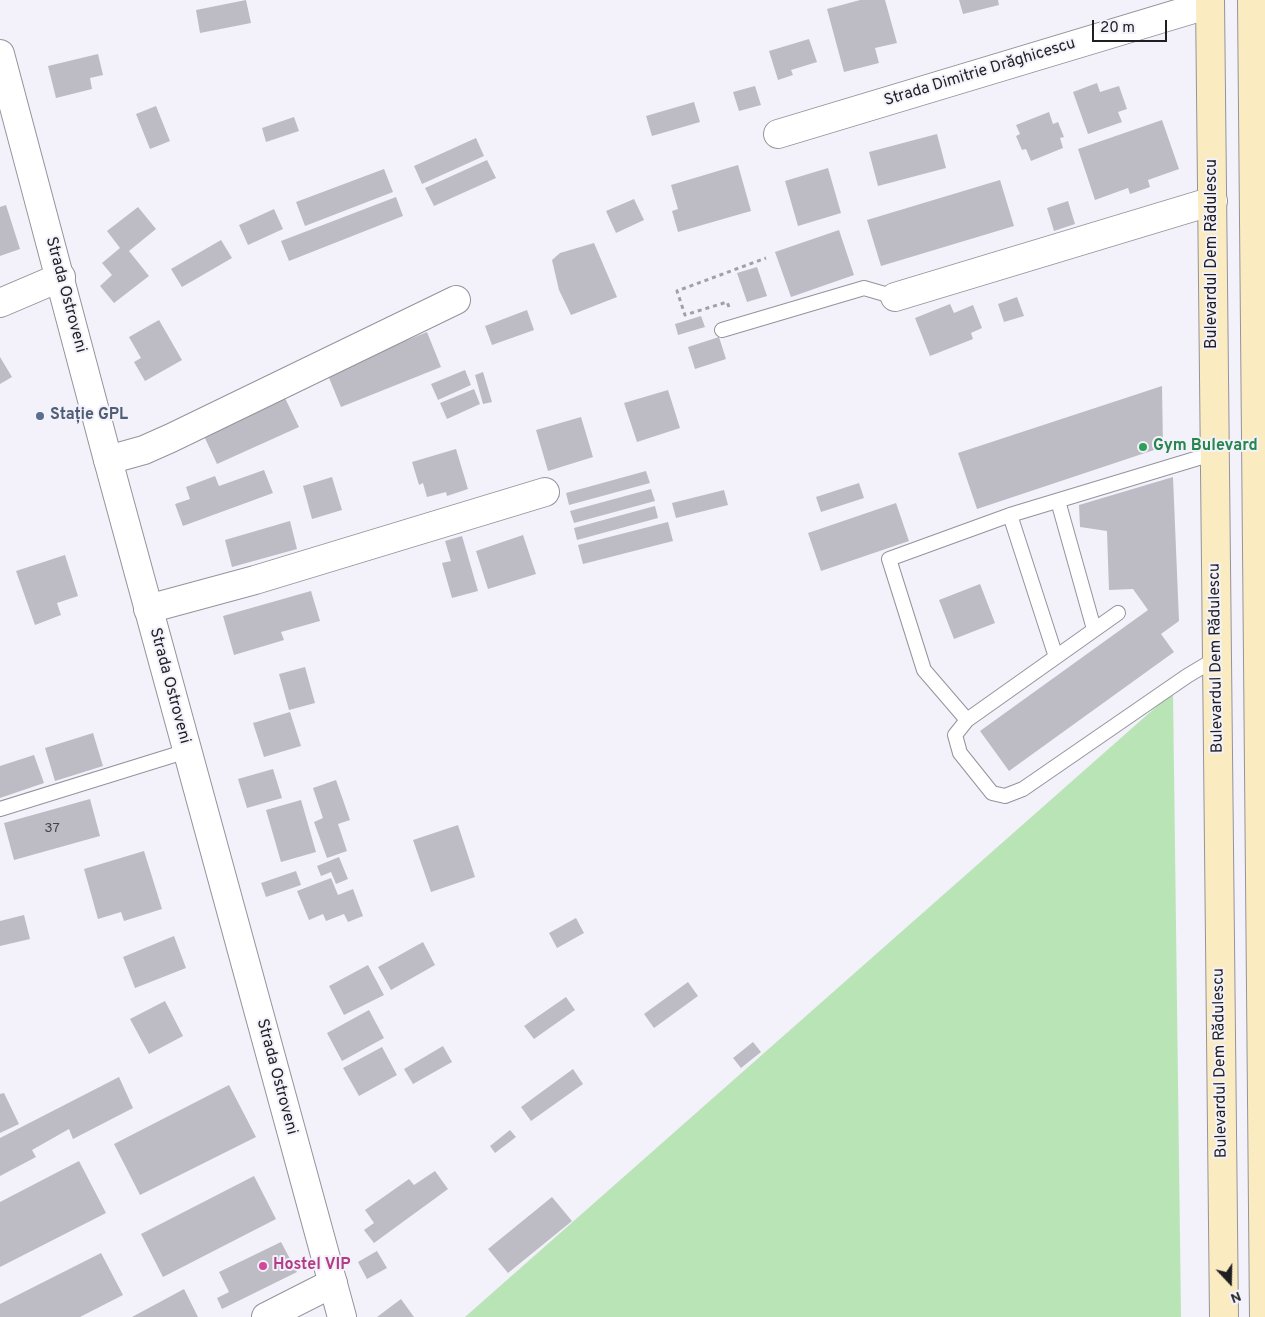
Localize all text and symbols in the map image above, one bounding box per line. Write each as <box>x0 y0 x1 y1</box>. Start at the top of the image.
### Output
scale bar <box>1095 10 1170 42</box>
text: 20 m <box>1100 19 1135 38</box>
street label: Strada Dimitrie Drăghicescu <box>882 35 1078 111</box>
street label: Bulevardul Dem Rădulescu <box>1203 159 1223 349</box>
street label: Strada Ostroveni <box>40 235 90 355</box>
place label: Stație GPL <box>50 406 128 426</box>
marker: Stație GPL <box>34 410 46 422</box>
place label: Gym Bulevard <box>1153 437 1258 457</box>
marker: Gym Bulevard <box>1137 441 1149 453</box>
street label: Bulevardul Dem Rădulescu <box>1206 563 1228 753</box>
street label: Strada Ostroveni <box>144 626 194 746</box>
house number: 37 <box>44 821 60 837</box>
street label: Bulevardul Dem Rădulescu <box>1210 968 1232 1158</box>
street label: Strada Ostroveni <box>251 1017 301 1137</box>
place label: Hostel VIP <box>273 1256 350 1276</box>
north arrow <box>1205 1257 1255 1307</box>
marker: Hostel VIP <box>257 1260 269 1272</box>
text: N <box>1228 1287 1243 1306</box>

